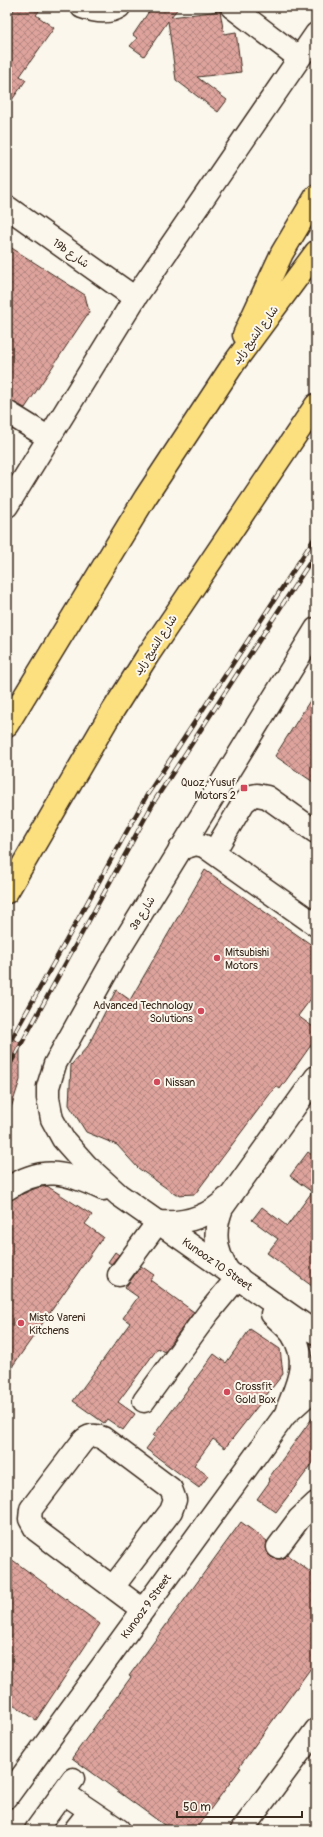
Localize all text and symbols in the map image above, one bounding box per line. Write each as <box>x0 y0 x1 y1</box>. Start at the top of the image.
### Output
street label: 19b شارع <box>49 236 91 272</box>
street label: شارع الشيخ زايد <box>230 303 283 368</box>
street label: شارع الشيخ زايد <box>131 613 182 679</box>
place label: Quoz, Yusuf Motors 2 <box>181 776 237 802</box>
marker: Quoz, Yusuf Motors 2 <box>239 783 249 793</box>
street label: 3a شارع <box>127 894 160 934</box>
place label: Mitsubishi Motors <box>225 946 269 972</box>
marker: Mitsubishi Motors <box>212 953 222 963</box>
place label: Advanced Technology Solutions <box>93 999 193 1025</box>
marker: Advanced Technology Solutions <box>196 1006 206 1016</box>
place label: Nissan <box>165 1076 195 1089</box>
marker: Nissan <box>152 1077 162 1087</box>
street label: Kunooz 10 Street <box>179 1235 255 1294</box>
place label: Misto Vareni Kitchens <box>29 1311 85 1337</box>
marker: Misto Vareni Kitchens <box>16 1318 26 1328</box>
place label: Crossfit Gold Box <box>235 1380 276 1406</box>
marker: Crossfit Gold Box <box>222 1387 232 1397</box>
street label: Kunooz 9 Street <box>118 1571 174 1641</box>
scale bar <box>177 1793 302 1819</box>
text: 50 m <box>183 1800 211 1815</box>

